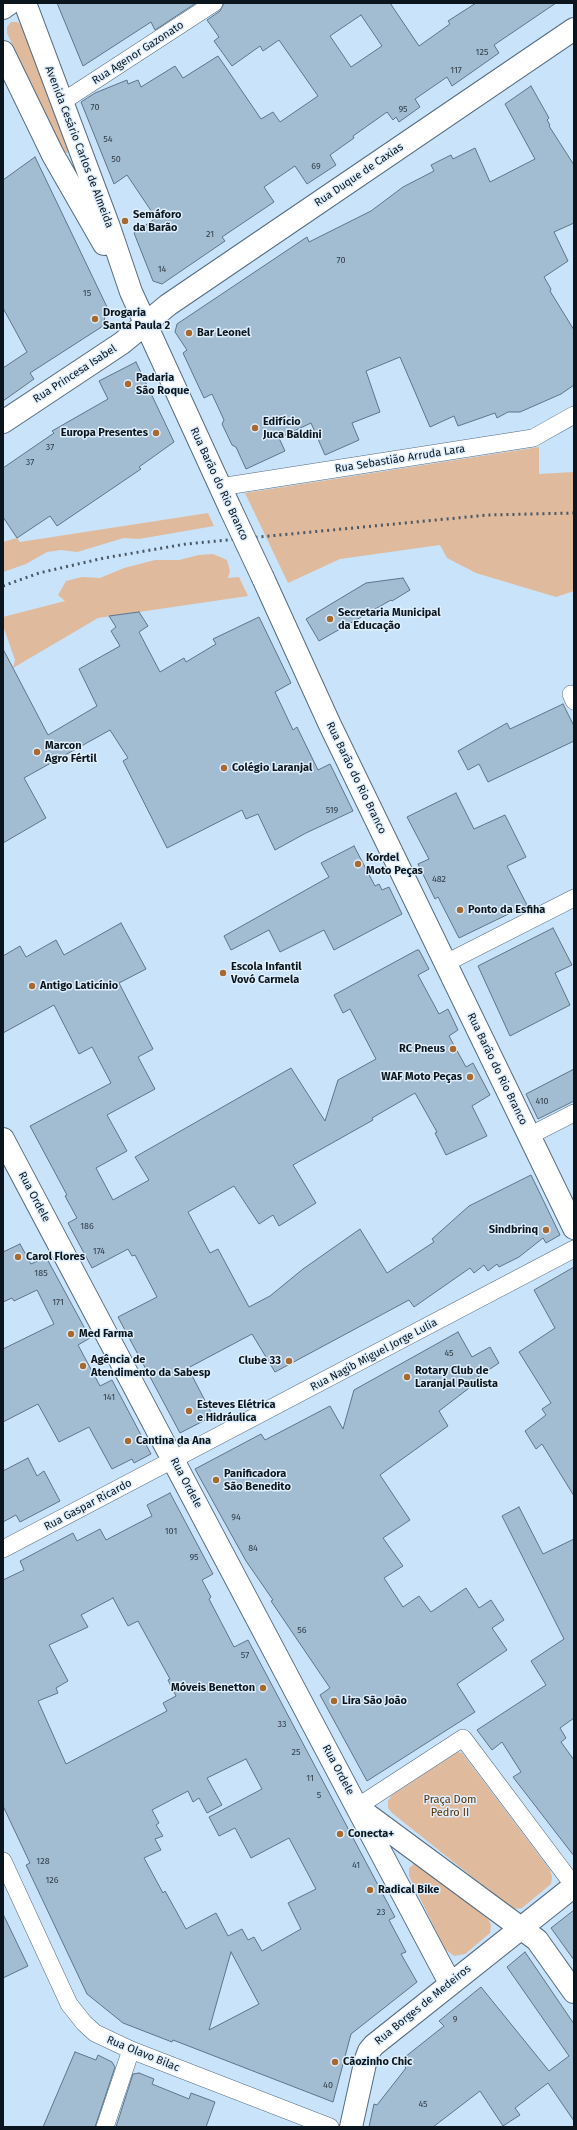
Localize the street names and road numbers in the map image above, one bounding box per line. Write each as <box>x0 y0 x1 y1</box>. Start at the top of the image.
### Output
street label: Rua Agenor Gazonato <box>90 18 186 88</box>
street label: Avenida Cesário Carlos de Almeida <box>42 64 116 230</box>
street label: Rua Duque de Caxias <box>312 140 406 210</box>
street label: Rua Princesa Isabel <box>31 342 119 406</box>
street label: Rua Barão do Rio Branco <box>187 425 251 543</box>
street label: Rua Sebastião Arruda Lara <box>334 442 466 476</box>
street label: Rua Barão do Rio Branco <box>323 720 389 836</box>
street label: Rua Barão do Rio Branco <box>464 1011 530 1127</box>
street label: Rua Ordele <box>15 1170 53 1224</box>
street label: Rua Nagib Miguel Jorge Lulia <box>308 1316 440 1394</box>
street label: Rua Ordele <box>167 1456 205 1510</box>
street label: Rua Gaspar Ricardo <box>42 1476 134 1534</box>
street label: Rua Ordele <box>319 1743 357 1797</box>
street label: Rua Borges de Medeiros <box>372 1962 474 2048</box>
street label: Rua Olavo Bilac <box>105 2033 181 2075</box>

